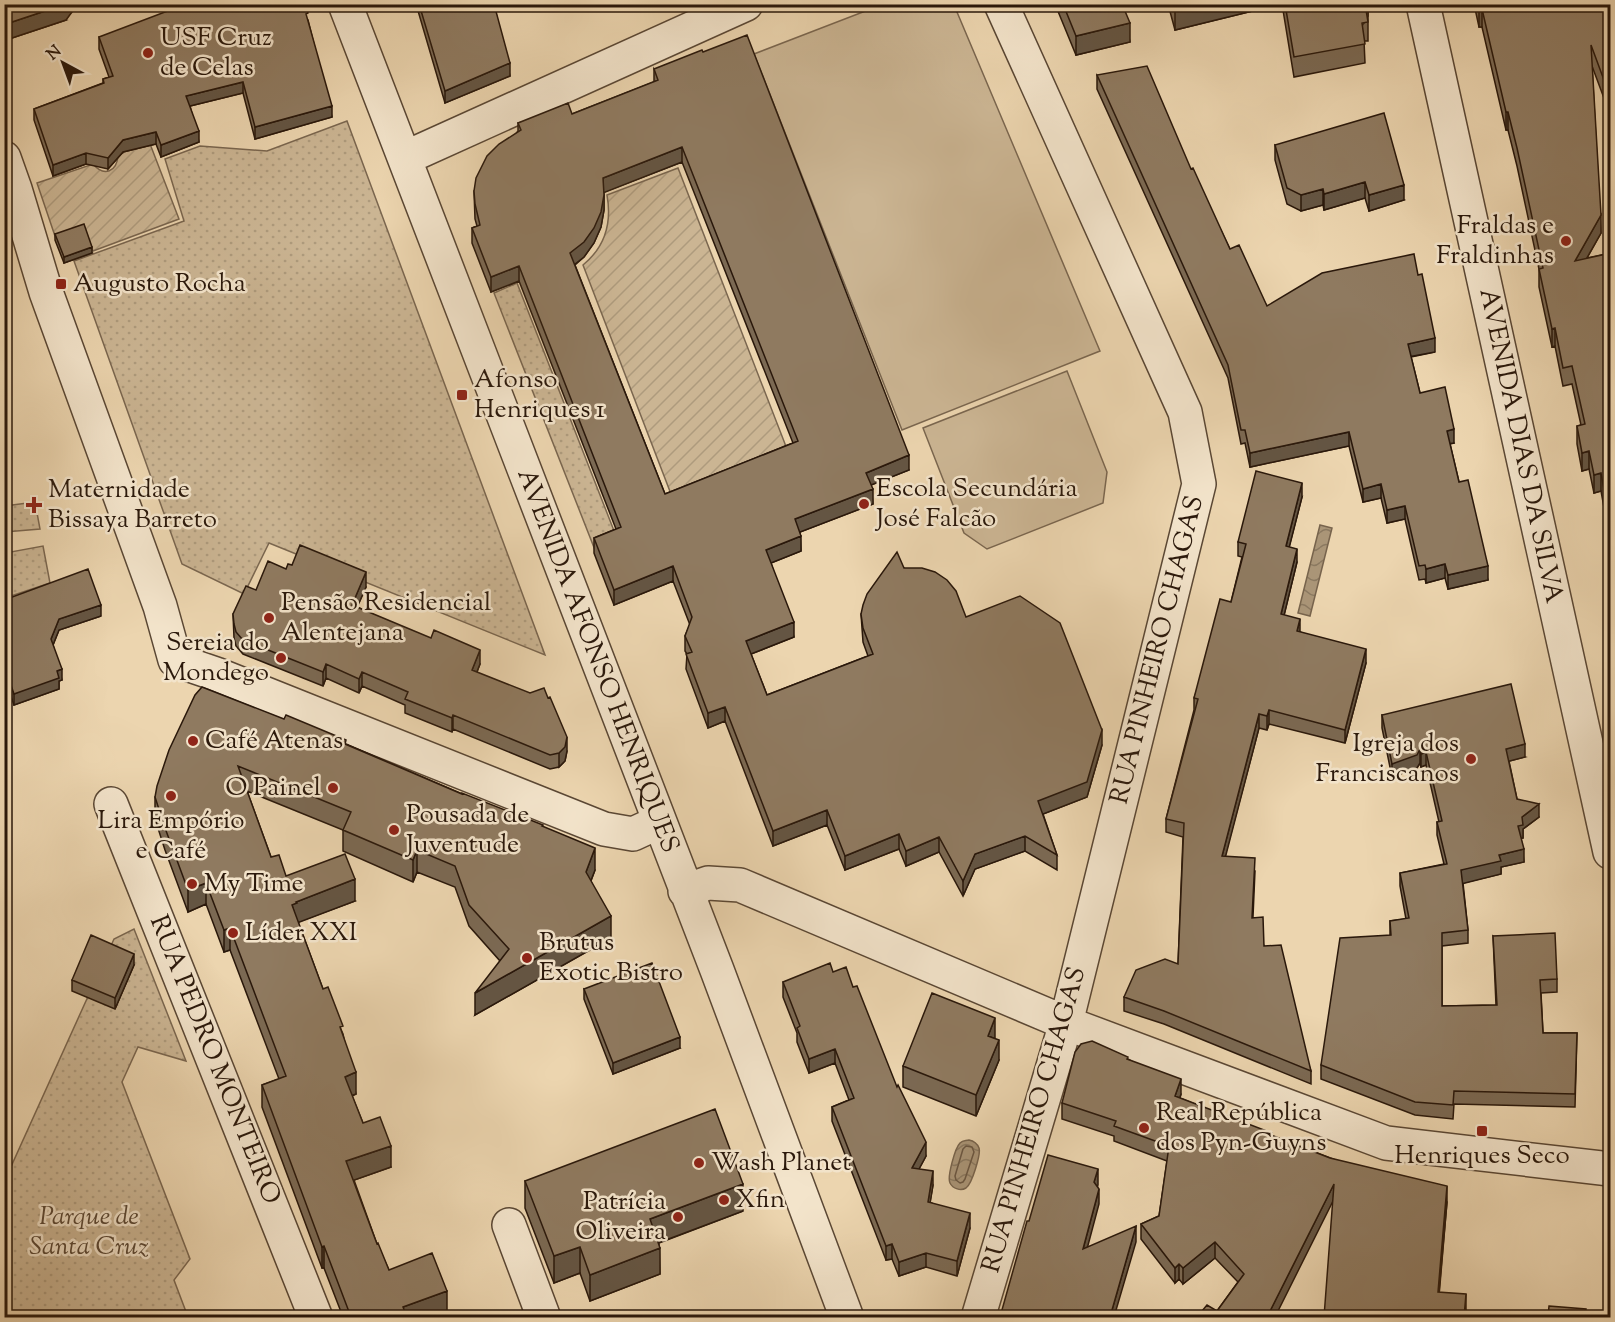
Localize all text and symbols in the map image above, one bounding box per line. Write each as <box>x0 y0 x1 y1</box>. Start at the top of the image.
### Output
place label: USF Cruz de Celas <box>160 20 272 87</box>
north arrow <box>33 33 93 93</box>
text: N <box>42 41 67 66</box>
marker: USF Cruz de Celas <box>141 46 155 60</box>
place label: Fraldas e Fraldinhas <box>1436 208 1554 275</box>
marker: Fraldas e Fraldinhas <box>1559 234 1573 248</box>
place label: Augusto Rocha <box>73 266 246 303</box>
marker: Augusto Rocha <box>54 277 68 291</box>
street label: AVENIDA DIAS DA SILVA <box>1469 285 1571 607</box>
place label: Afonso Henriques 1 <box>474 362 605 429</box>
marker: Afonso Henriques 1 <box>455 388 469 402</box>
street label: AVENIDA AFONSO HENRIQUES <box>506 463 688 859</box>
place label: Escola Secundária José Falcão <box>874 471 1077 538</box>
place label: Maternidade Bissaya Barreto <box>48 472 217 539</box>
street label: RUA PINHEIRO CHAGAS <box>1102 492 1214 808</box>
marker: Maternidade Bissaya Barreto <box>25 496 43 514</box>
marker: Escola Secundária José Falcão <box>857 497 871 511</box>
place label: Pensão Residencial Alentejana <box>281 585 491 652</box>
marker: Pensão Residencial Alentejana <box>262 611 276 625</box>
place label: Sereia do Mondego <box>163 625 269 692</box>
marker: Sereia do Mondego <box>274 651 288 665</box>
place label: Café Atenas <box>205 723 343 760</box>
place label: Igreja dos Franciscanos <box>1316 726 1459 793</box>
marker: Café Atenas <box>186 734 200 748</box>
marker: Igreja dos Franciscanos <box>1464 752 1478 766</box>
place label: O Painel <box>225 770 321 807</box>
marker: O Painel <box>326 781 340 795</box>
marker: Lira Empório e Café <box>164 789 178 803</box>
place label: Pousada de Juventude <box>404 797 529 864</box>
place label: Lira Empório e Café <box>97 803 245 870</box>
marker: Pousada de Juventude <box>387 823 401 837</box>
place label: My Time <box>204 866 304 903</box>
marker: My Time <box>185 877 199 891</box>
street label: RUA PEDRO MONTEIRO <box>139 910 289 1210</box>
place label: Líder XXI <box>245 915 358 952</box>
place label: Brutus Exotic Bistro <box>539 925 683 992</box>
marker: Líder XXI <box>226 926 240 940</box>
marker: Brutus Exotic Bistro <box>520 951 534 965</box>
street label: RUA PINHEIRO CHAGAS <box>974 963 1096 1277</box>
place label: Real República dos Pyn-Guyns <box>1156 1095 1326 1162</box>
marker: Real República dos Pyn-Guyns <box>1137 1121 1151 1135</box>
marker: Henriques Seco <box>1475 1124 1489 1138</box>
place label: Henriques Seco <box>1394 1138 1570 1175</box>
place label: Wash Planet <box>711 1145 851 1182</box>
marker: Wash Planet <box>692 1156 706 1170</box>
place label: Xfin <box>736 1182 785 1219</box>
place label: Patrícia Oliveira <box>575 1184 666 1251</box>
marker: Xfin <box>717 1193 731 1207</box>
park label: Parque de Santa Cruz <box>29 1199 149 1266</box>
marker: Patrícia Oliveira <box>671 1210 685 1224</box>

